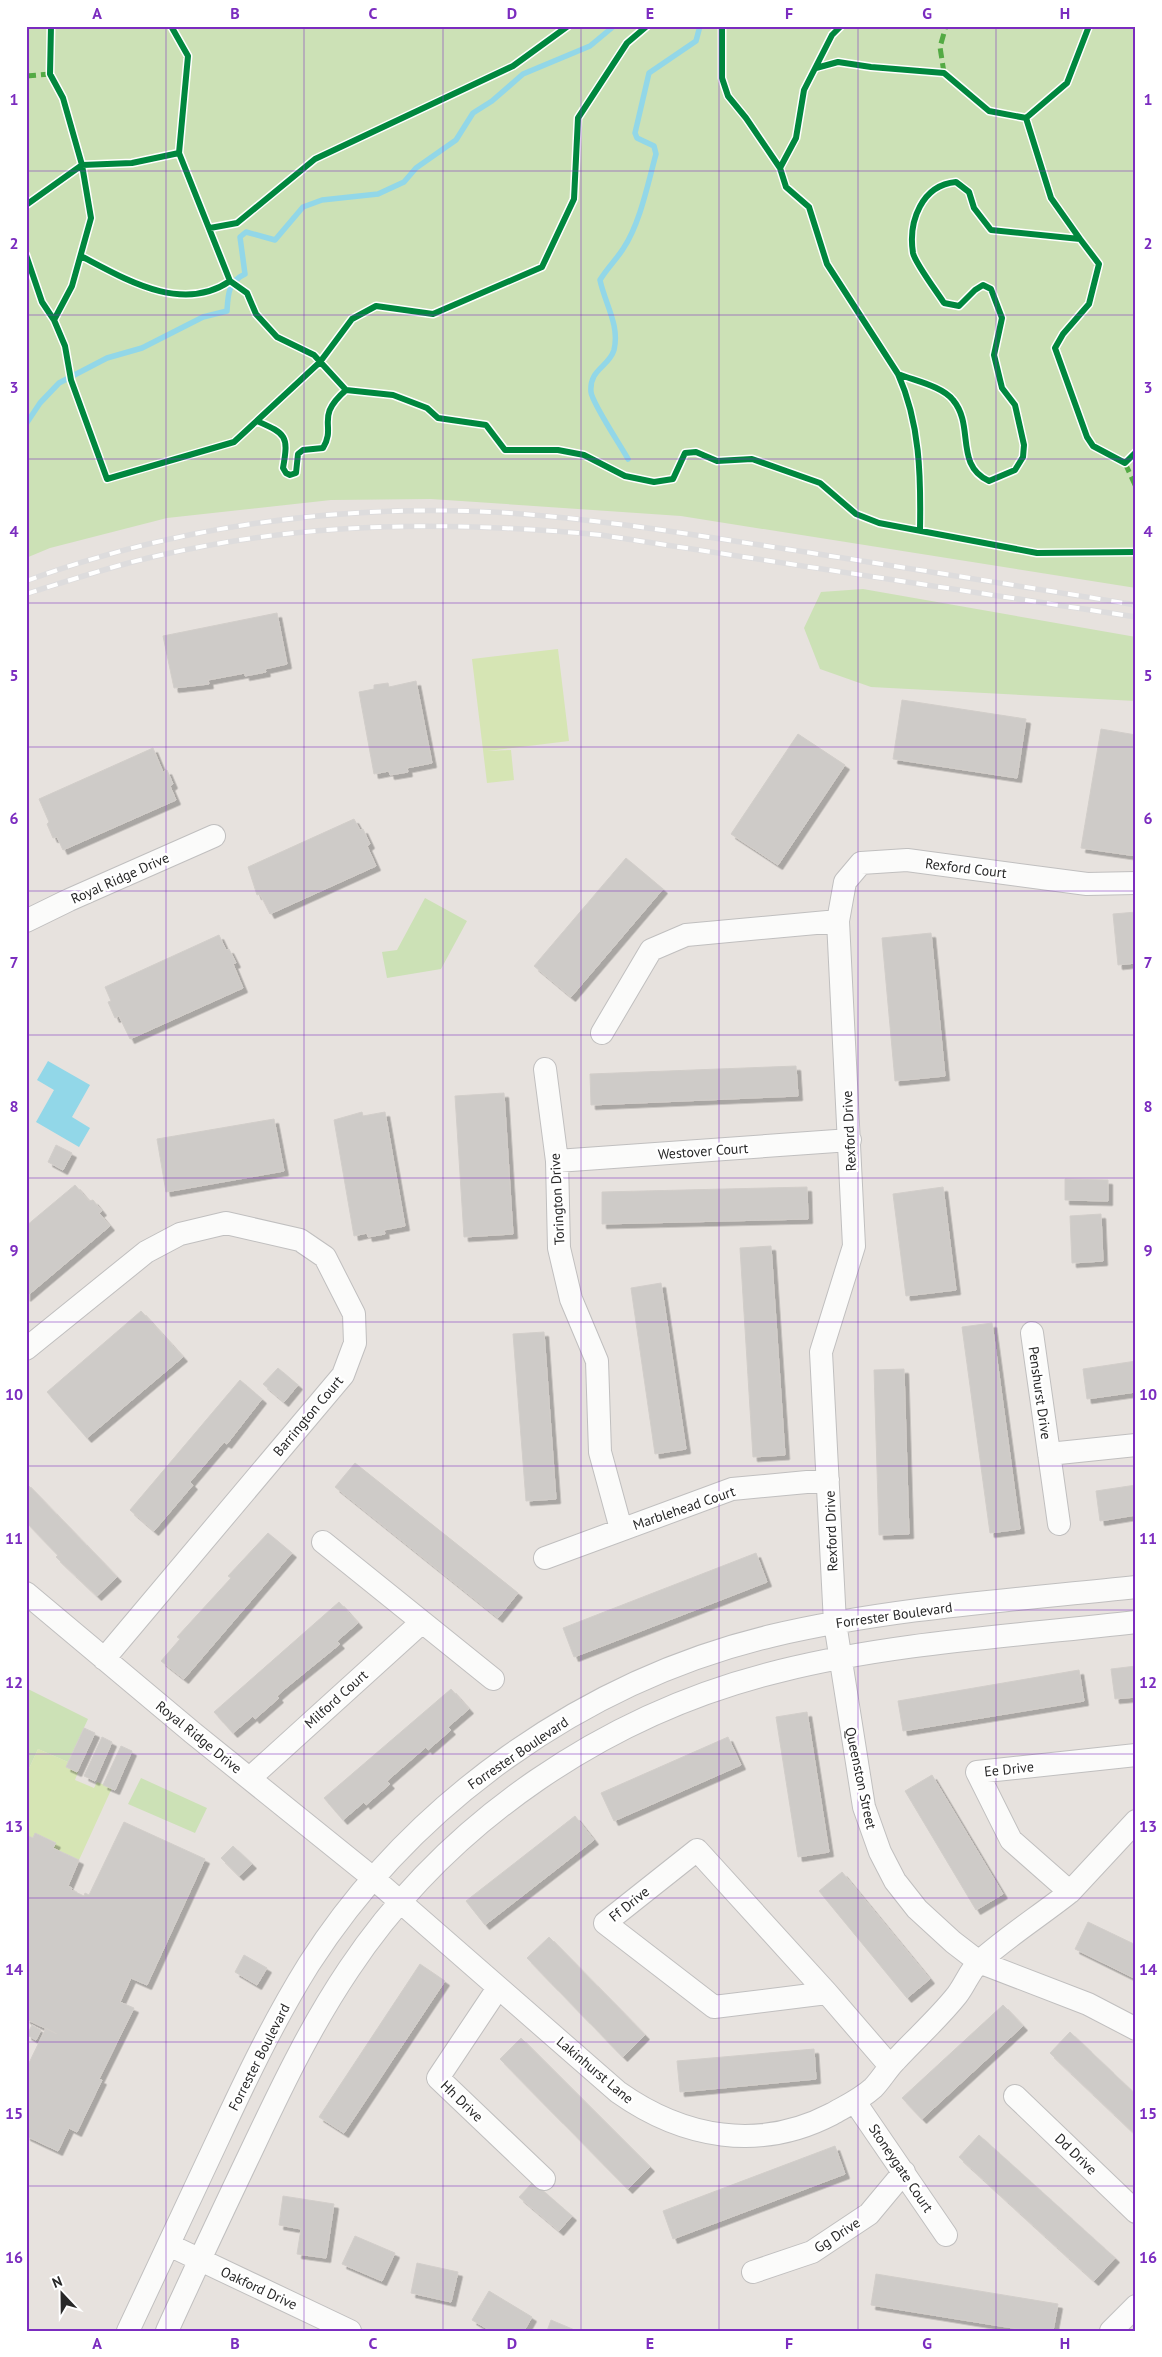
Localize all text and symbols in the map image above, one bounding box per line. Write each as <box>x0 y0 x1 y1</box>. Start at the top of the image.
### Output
text: A <box>92 3 102 23</box>
text: B <box>230 3 240 23</box>
text: C <box>369 3 378 23</box>
text: D <box>507 3 517 23</box>
text: E <box>646 3 654 23</box>
text: F <box>785 3 793 23</box>
text: G <box>922 3 932 23</box>
text: H <box>1060 3 1070 23</box>
text: 1 <box>9 89 19 109</box>
text: 1 <box>1143 89 1153 109</box>
text: 2 <box>9 233 19 253</box>
text: 2 <box>1143 233 1153 253</box>
text: 3 <box>9 377 19 397</box>
text: 3 <box>1143 377 1153 397</box>
text: 4 <box>9 521 19 541</box>
text: 4 <box>1143 521 1153 541</box>
text: 5 <box>9 665 19 685</box>
text: 5 <box>1143 665 1153 685</box>
text: 6 <box>9 808 19 828</box>
text: 6 <box>1143 808 1153 828</box>
street label: Royal Ridge Drive <box>68 848 172 908</box>
street label: Rexford Court <box>924 854 1008 882</box>
text: 7 <box>9 952 19 972</box>
text: 7 <box>1143 952 1153 972</box>
street label: Rexford Drive <box>838 1090 860 1172</box>
text: 8 <box>9 1096 19 1116</box>
text: 8 <box>1143 1096 1153 1116</box>
street label: Westover Court <box>657 1139 749 1163</box>
street label: Torington Drive <box>546 1153 568 1245</box>
text: 9 <box>9 1240 19 1260</box>
text: 9 <box>1143 1240 1153 1260</box>
street label: Penshurst Drive <box>1025 1345 1055 1441</box>
street label: Barrington Court <box>269 1372 347 1460</box>
text: 10 <box>5 1384 23 1404</box>
text: 10 <box>1139 1384 1157 1404</box>
street label: Marblehead Court <box>630 1482 738 1534</box>
street label: Rexford Drive <box>821 1490 841 1572</box>
text: 11 <box>5 1528 23 1548</box>
text: 11 <box>1139 1528 1157 1548</box>
street label: Forrester Boulevard <box>835 1598 953 1632</box>
street label: Milford Court <box>301 1666 372 1732</box>
text: 12 <box>5 1672 23 1692</box>
text: 12 <box>1139 1672 1157 1692</box>
street label: Royal Ridge Drive <box>152 1697 246 1777</box>
street label: Forrester Boulevard <box>464 1713 572 1793</box>
street label: Queenston Street <box>841 1725 881 1831</box>
street label: Ee Drive <box>983 1757 1035 1781</box>
text: 13 <box>5 1816 23 1836</box>
text: 13 <box>1139 1816 1157 1836</box>
street label: Ff Drive <box>605 1882 653 1926</box>
text: 14 <box>5 1959 23 1979</box>
text: 14 <box>1139 1959 1157 1979</box>
street label: Forrester Boulevard <box>224 2001 294 2113</box>
street label: Lakinhurst Lane <box>553 2033 637 2107</box>
street label: Hh Drive <box>437 2076 487 2126</box>
text: 15 <box>5 2103 23 2123</box>
text: 15 <box>1139 2103 1157 2123</box>
street label: Stoneygate Court <box>865 2120 937 2216</box>
street label: Dd Drive <box>1051 2130 1101 2178</box>
street label: Gg Drive <box>811 2214 863 2256</box>
text: 16 <box>5 2247 23 2267</box>
text: 16 <box>1139 2247 1157 2267</box>
street label: Oakford Drive <box>218 2262 300 2314</box>
north arrow <box>38 2270 88 2320</box>
text: N <box>49 2272 65 2292</box>
text: A <box>92 2333 102 2353</box>
text: B <box>230 2333 240 2353</box>
text: C <box>369 2333 378 2353</box>
text: D <box>507 2333 517 2353</box>
text: E <box>646 2333 654 2353</box>
text: F <box>785 2333 793 2353</box>
text: G <box>922 2333 932 2353</box>
text: H <box>1060 2333 1070 2353</box>

